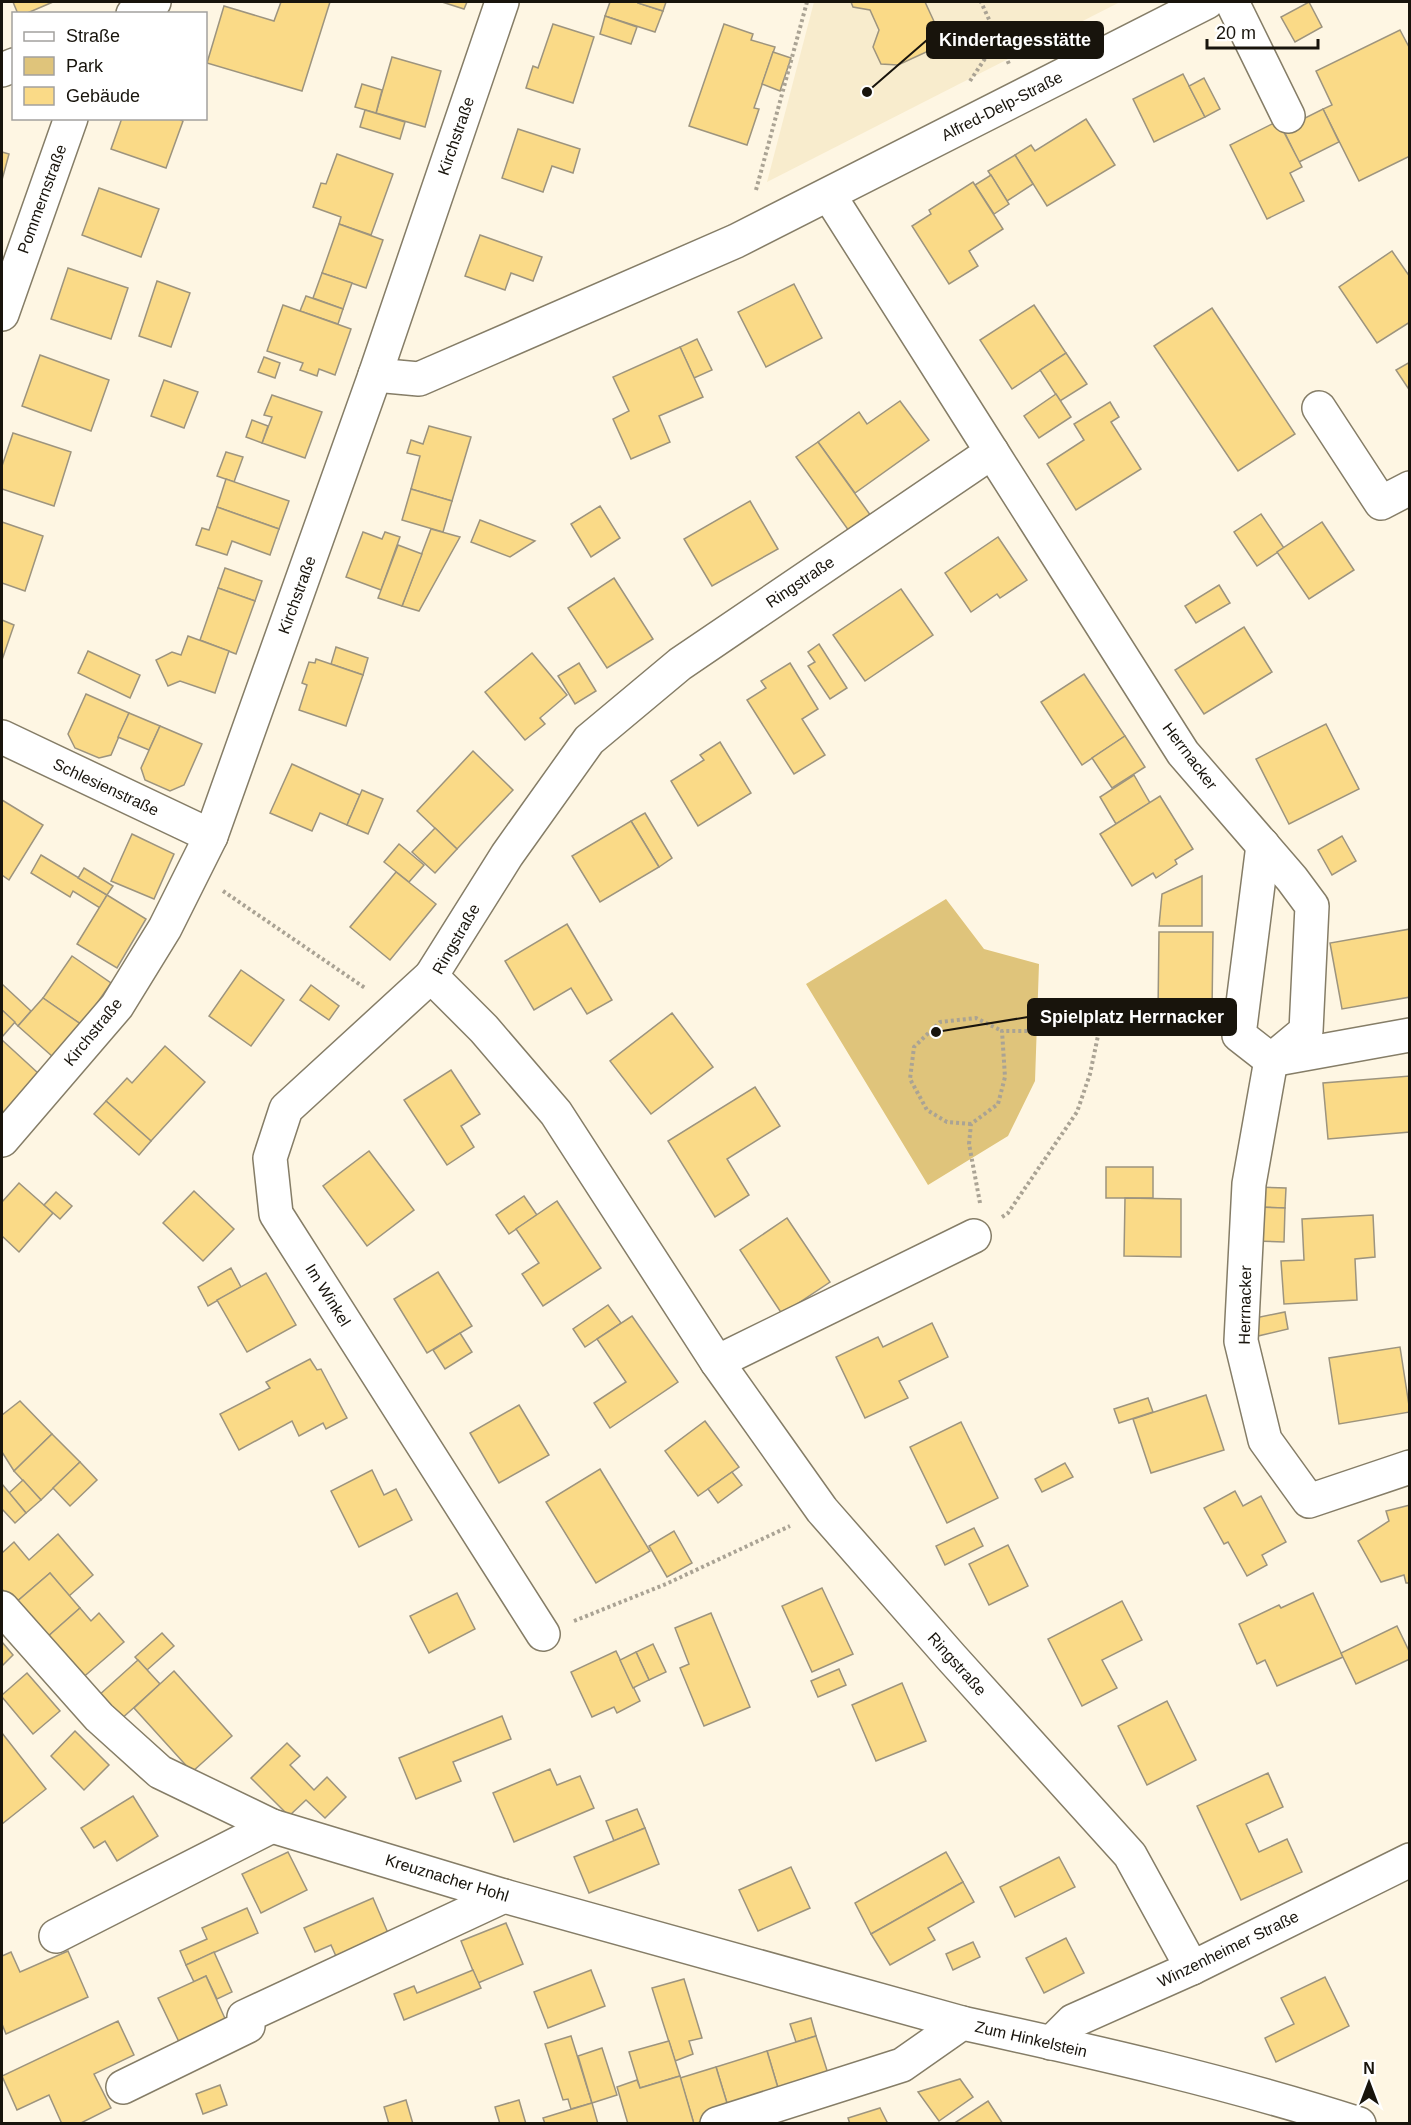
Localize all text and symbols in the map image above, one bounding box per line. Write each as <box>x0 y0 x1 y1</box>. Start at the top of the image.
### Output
legend <box>12 12 207 120</box>
scale bar <box>1207 12 1318 50</box>
callout: Kindertagesstätte <box>927 22 1103 58</box>
text: 20 m <box>1216 23 1256 43</box>
text: Straße <box>66 26 120 46</box>
text: Kindertagesstätte <box>939 30 1091 50</box>
text: Park <box>66 56 104 76</box>
street label: Alfred-Delp-Straße <box>939 68 1065 144</box>
text: Gebäude <box>66 86 140 106</box>
street label: Kirchstraße <box>435 94 477 177</box>
street label: Pommernstraße <box>14 142 70 256</box>
street label: Ringstraße <box>763 553 837 611</box>
street label: Kirchstraße <box>275 554 319 636</box>
street label: Herrnacker <box>1159 719 1221 793</box>
street label: Schlesienstraße <box>50 755 162 819</box>
street label: Ringstraße <box>429 901 483 977</box>
street label: Kirchstraße <box>61 995 125 1069</box>
callout: Spielplatz Herrnacker <box>1028 999 1236 1035</box>
text: Spielplatz Herrnacker <box>1040 1007 1224 1027</box>
street label: Im Winkel <box>302 1261 354 1329</box>
street label: Herrnacker <box>1236 1265 1254 1345</box>
street label: Ringstraße <box>925 1629 990 1699</box>
street label: Kreuznacher Hohl <box>383 1851 511 1905</box>
street label: Winzenheimer Straße <box>1155 1907 1301 1991</box>
street label: Zum Hinkelstein <box>973 2018 1089 2060</box>
north arrow <box>1339 2053 1399 2113</box>
text: N <box>1363 2060 1375 2077</box>

